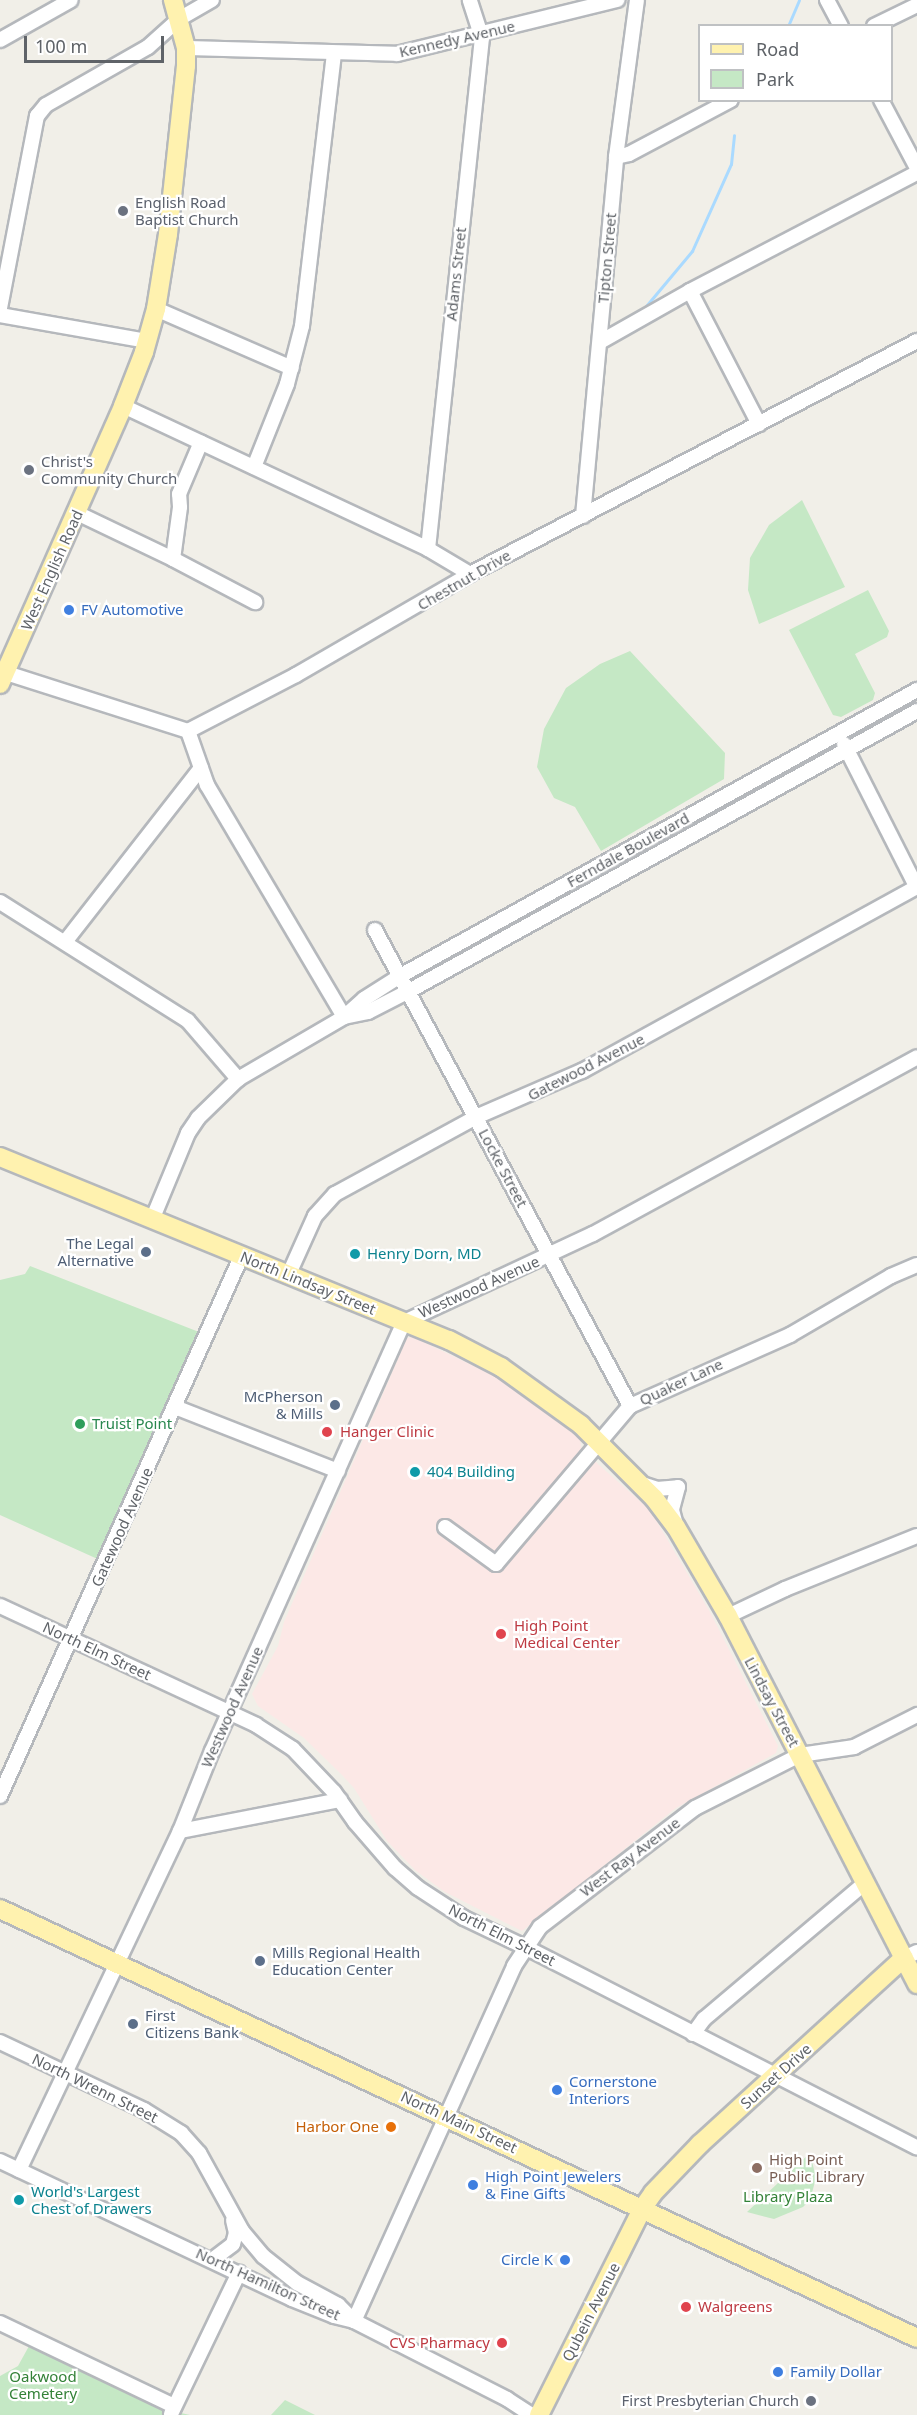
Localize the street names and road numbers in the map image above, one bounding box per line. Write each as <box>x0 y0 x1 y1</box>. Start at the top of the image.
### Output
street label: Kennedy Avenue <box>397 17 517 61</box>
street label: Tipton Street <box>594 212 620 304</box>
street label: Adams Street <box>442 226 470 322</box>
street label: West English Road <box>17 507 87 633</box>
street label: Chestnut Drive <box>414 546 514 614</box>
street label: Ferndale Boulevard <box>564 809 692 891</box>
street label: Gatewood Avenue <box>525 1030 647 1104</box>
street label: Locke Street <box>475 1126 531 1210</box>
street label: North Lindsay Street <box>238 1248 378 1318</box>
street label: Westwood Avenue <box>416 1252 542 1322</box>
street label: Quaker Lane <box>636 1355 726 1409</box>
street label: Gatewood Avenue <box>88 1465 156 1589</box>
street label: North Elm Street <box>40 1618 154 1684</box>
street label: Westwood Avenue <box>197 1644 267 1770</box>
street label: Lindsay Street <box>741 1654 803 1750</box>
street label: West Ray Avenue <box>576 1814 684 1900</box>
street label: North Elm Street <box>446 1900 558 1970</box>
street label: Sunset Drive <box>737 2040 815 2112</box>
street label: North Wrenn Street <box>29 2050 161 2126</box>
street label: North Main Street <box>398 2087 520 2157</box>
street label: North Hamilton Street <box>193 2244 343 2324</box>
street label: Qubein Avenue <box>558 2260 624 2364</box>

